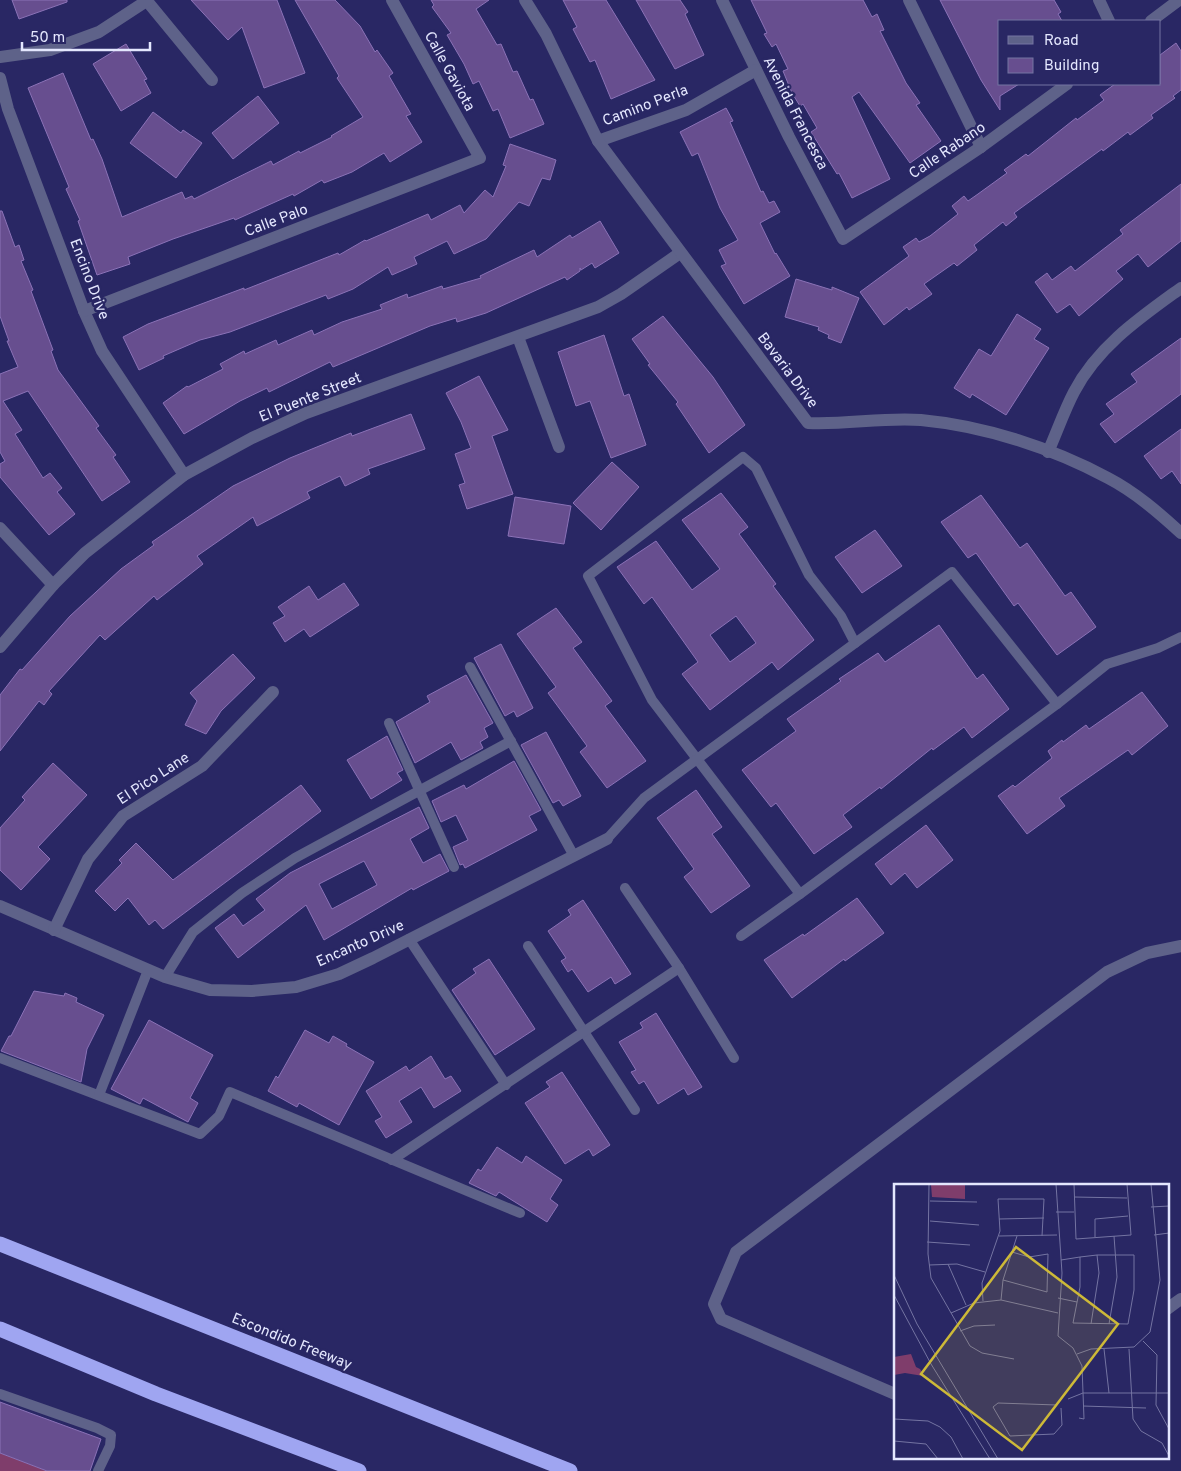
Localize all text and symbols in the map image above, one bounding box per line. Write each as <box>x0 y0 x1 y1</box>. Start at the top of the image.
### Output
scale bar <box>22 20 150 52</box>
legend <box>998 20 1161 85</box>
street label: Calle Gaviota <box>419 28 478 115</box>
text: 50 m <box>30 29 65 48</box>
text: Road <box>1044 32 1079 51</box>
street label: Avenida Francesca <box>758 54 831 174</box>
text: Building <box>1044 57 1099 76</box>
street label: Camino Perla <box>600 81 691 131</box>
street label: Calle Rabano <box>906 119 990 184</box>
street label: Calle Palo <box>242 201 311 242</box>
street label: Encino Drive <box>64 236 113 323</box>
street label: Bavaria Drive <box>752 329 821 412</box>
street label: El Puente Street <box>257 369 365 428</box>
street label: El Pico Lane <box>114 749 194 810</box>
street label: Encanto Drive <box>314 917 407 972</box>
inset map <box>894 1184 1168 1458</box>
street label: Escondido Freeway <box>228 1310 354 1375</box>

